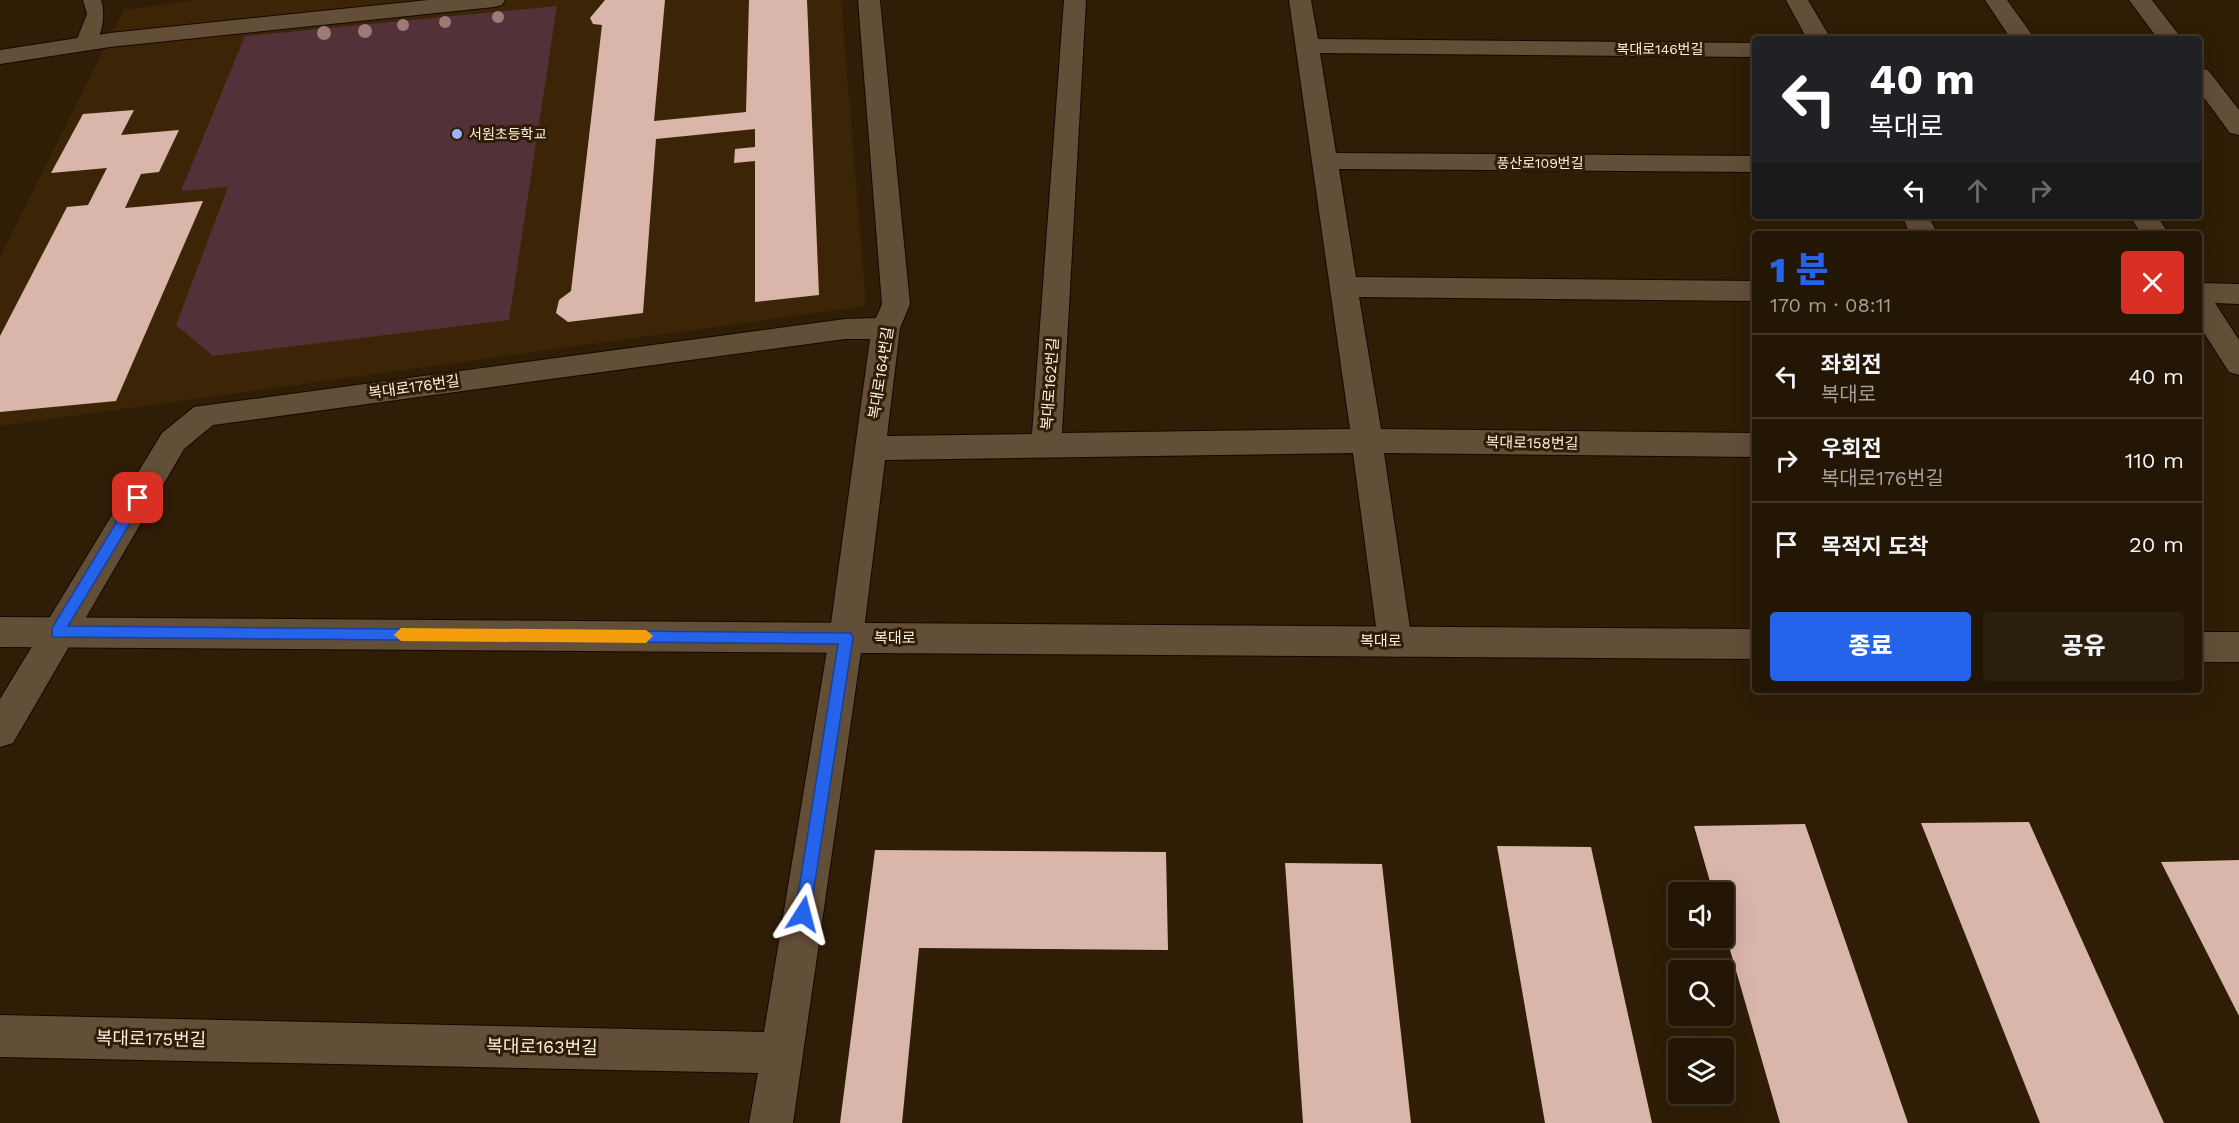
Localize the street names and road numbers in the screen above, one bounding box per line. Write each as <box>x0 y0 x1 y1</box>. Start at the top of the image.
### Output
street label: 복대로146번길 <box>1617 41 1703 57</box>
street label: 풍산로109번길 <box>1496 155 1584 171</box>
street label: 복대로164번길 <box>865 326 897 420</box>
street label: 복대로162번길 <box>1038 337 1062 431</box>
street label: 복대로176번길 <box>367 372 461 402</box>
street label: 복대로158번길 <box>1485 433 1579 453</box>
street label: 복대로 <box>874 629 916 647</box>
street label: 복대로 <box>1360 632 1402 650</box>
street label: 복대로175번길 <box>96 1027 206 1050</box>
street label: 복대로163번길 <box>486 1035 598 1058</box>

